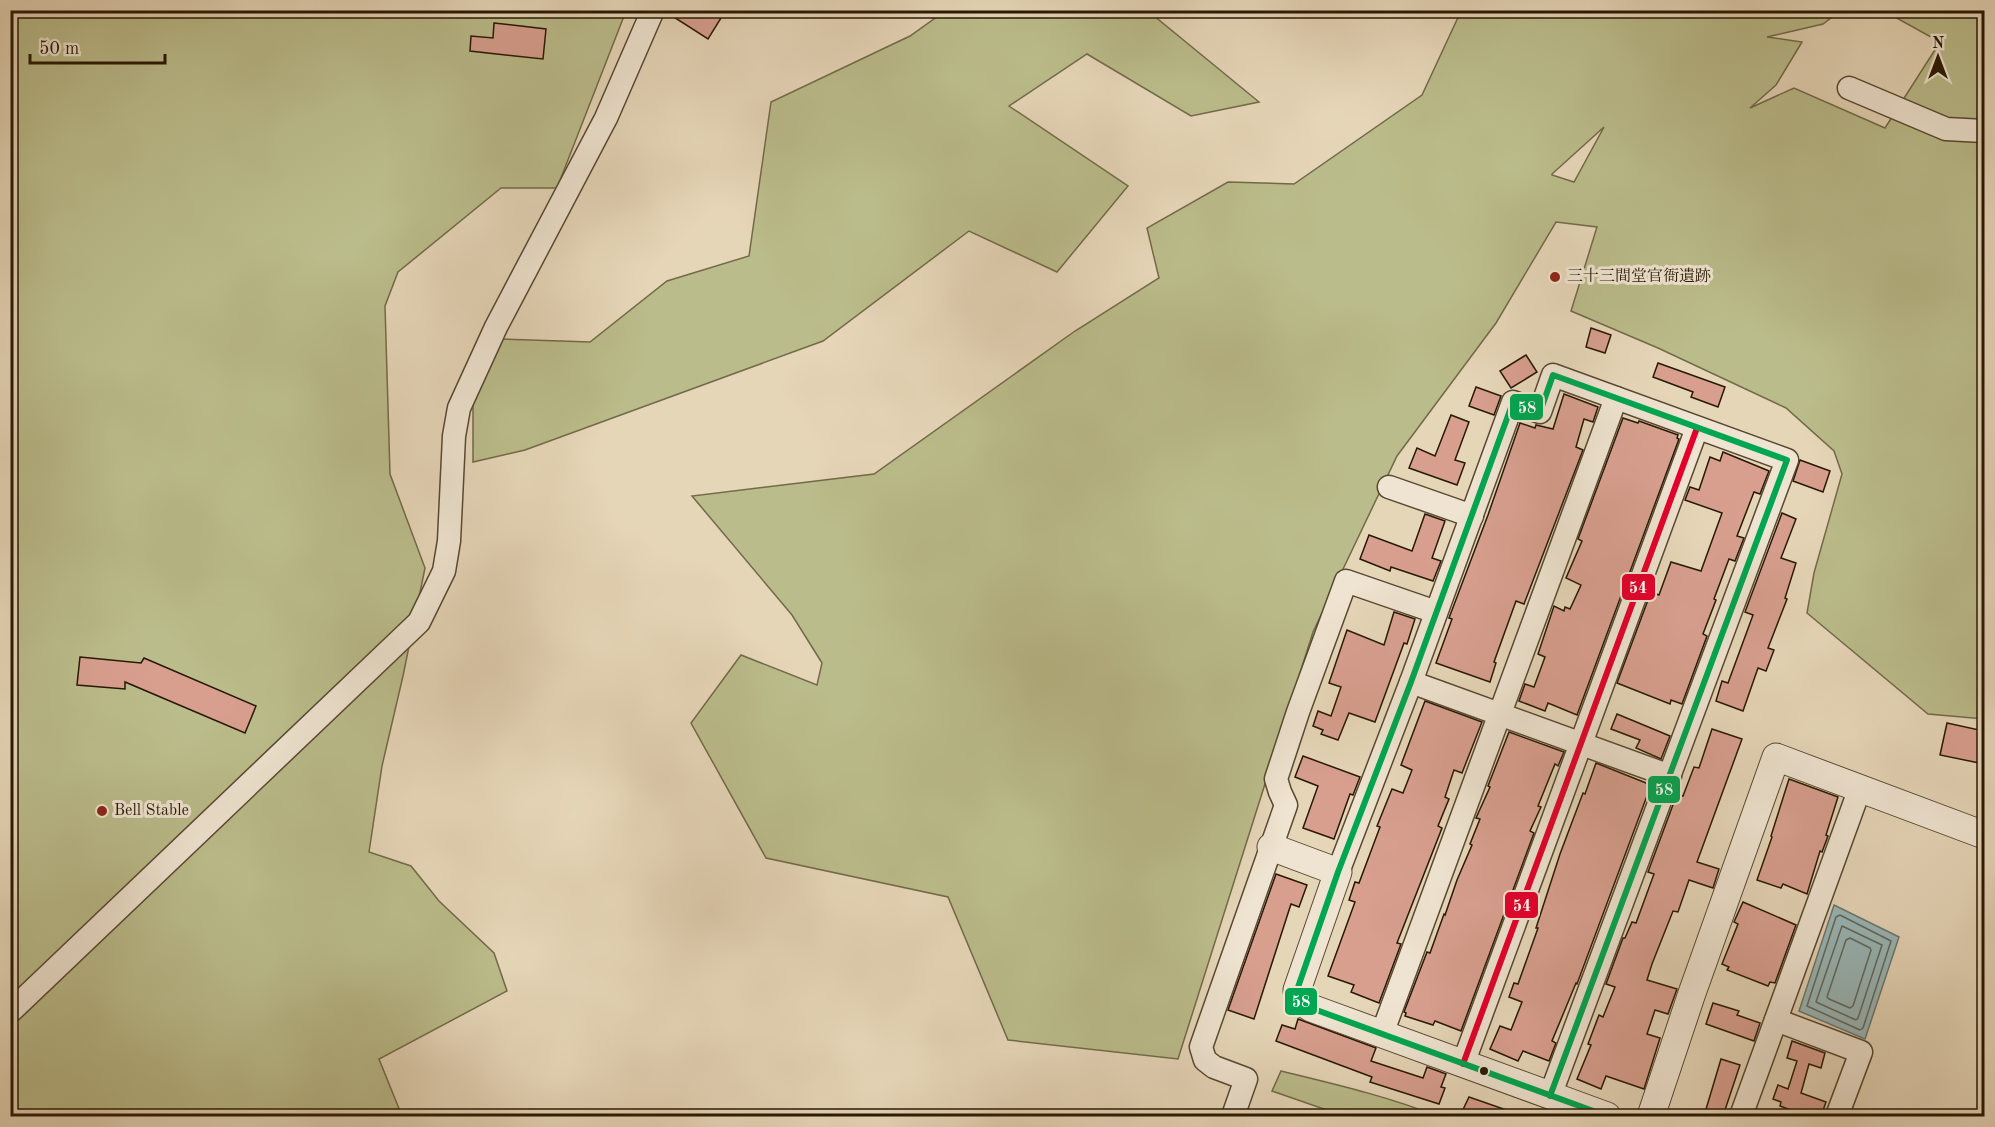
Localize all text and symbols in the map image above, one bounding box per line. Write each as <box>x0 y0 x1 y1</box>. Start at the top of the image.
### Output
scale bar <box>30 27 165 65</box>
north arrow <box>1908 27 1968 87</box>
text: N <box>1932 36 1945 52</box>
text: 50 m <box>39 40 79 58</box>
place label: 三十三間堂官衙遺跡 <box>1567 267 1711 285</box>
marker: 三十三間堂官衙遺跡 <box>1548 270 1562 284</box>
line badge: 58 <box>1509 393 1544 421</box>
text: 58 <box>1518 401 1536 417</box>
line badge: 54 <box>1621 573 1656 601</box>
text: 54 <box>1629 581 1647 597</box>
line badge: 58 <box>1647 775 1681 804</box>
text: 58 <box>1655 783 1673 799</box>
place label: Bell Stable <box>114 803 189 819</box>
marker: Bell Stable <box>95 804 109 818</box>
line badge: 54 <box>1504 891 1539 919</box>
text: 54 <box>1513 899 1531 915</box>
line badge: 58 <box>1284 987 1318 1016</box>
text: 58 <box>1292 995 1310 1011</box>
unlabelled marker <box>1478 1065 1490 1077</box>

